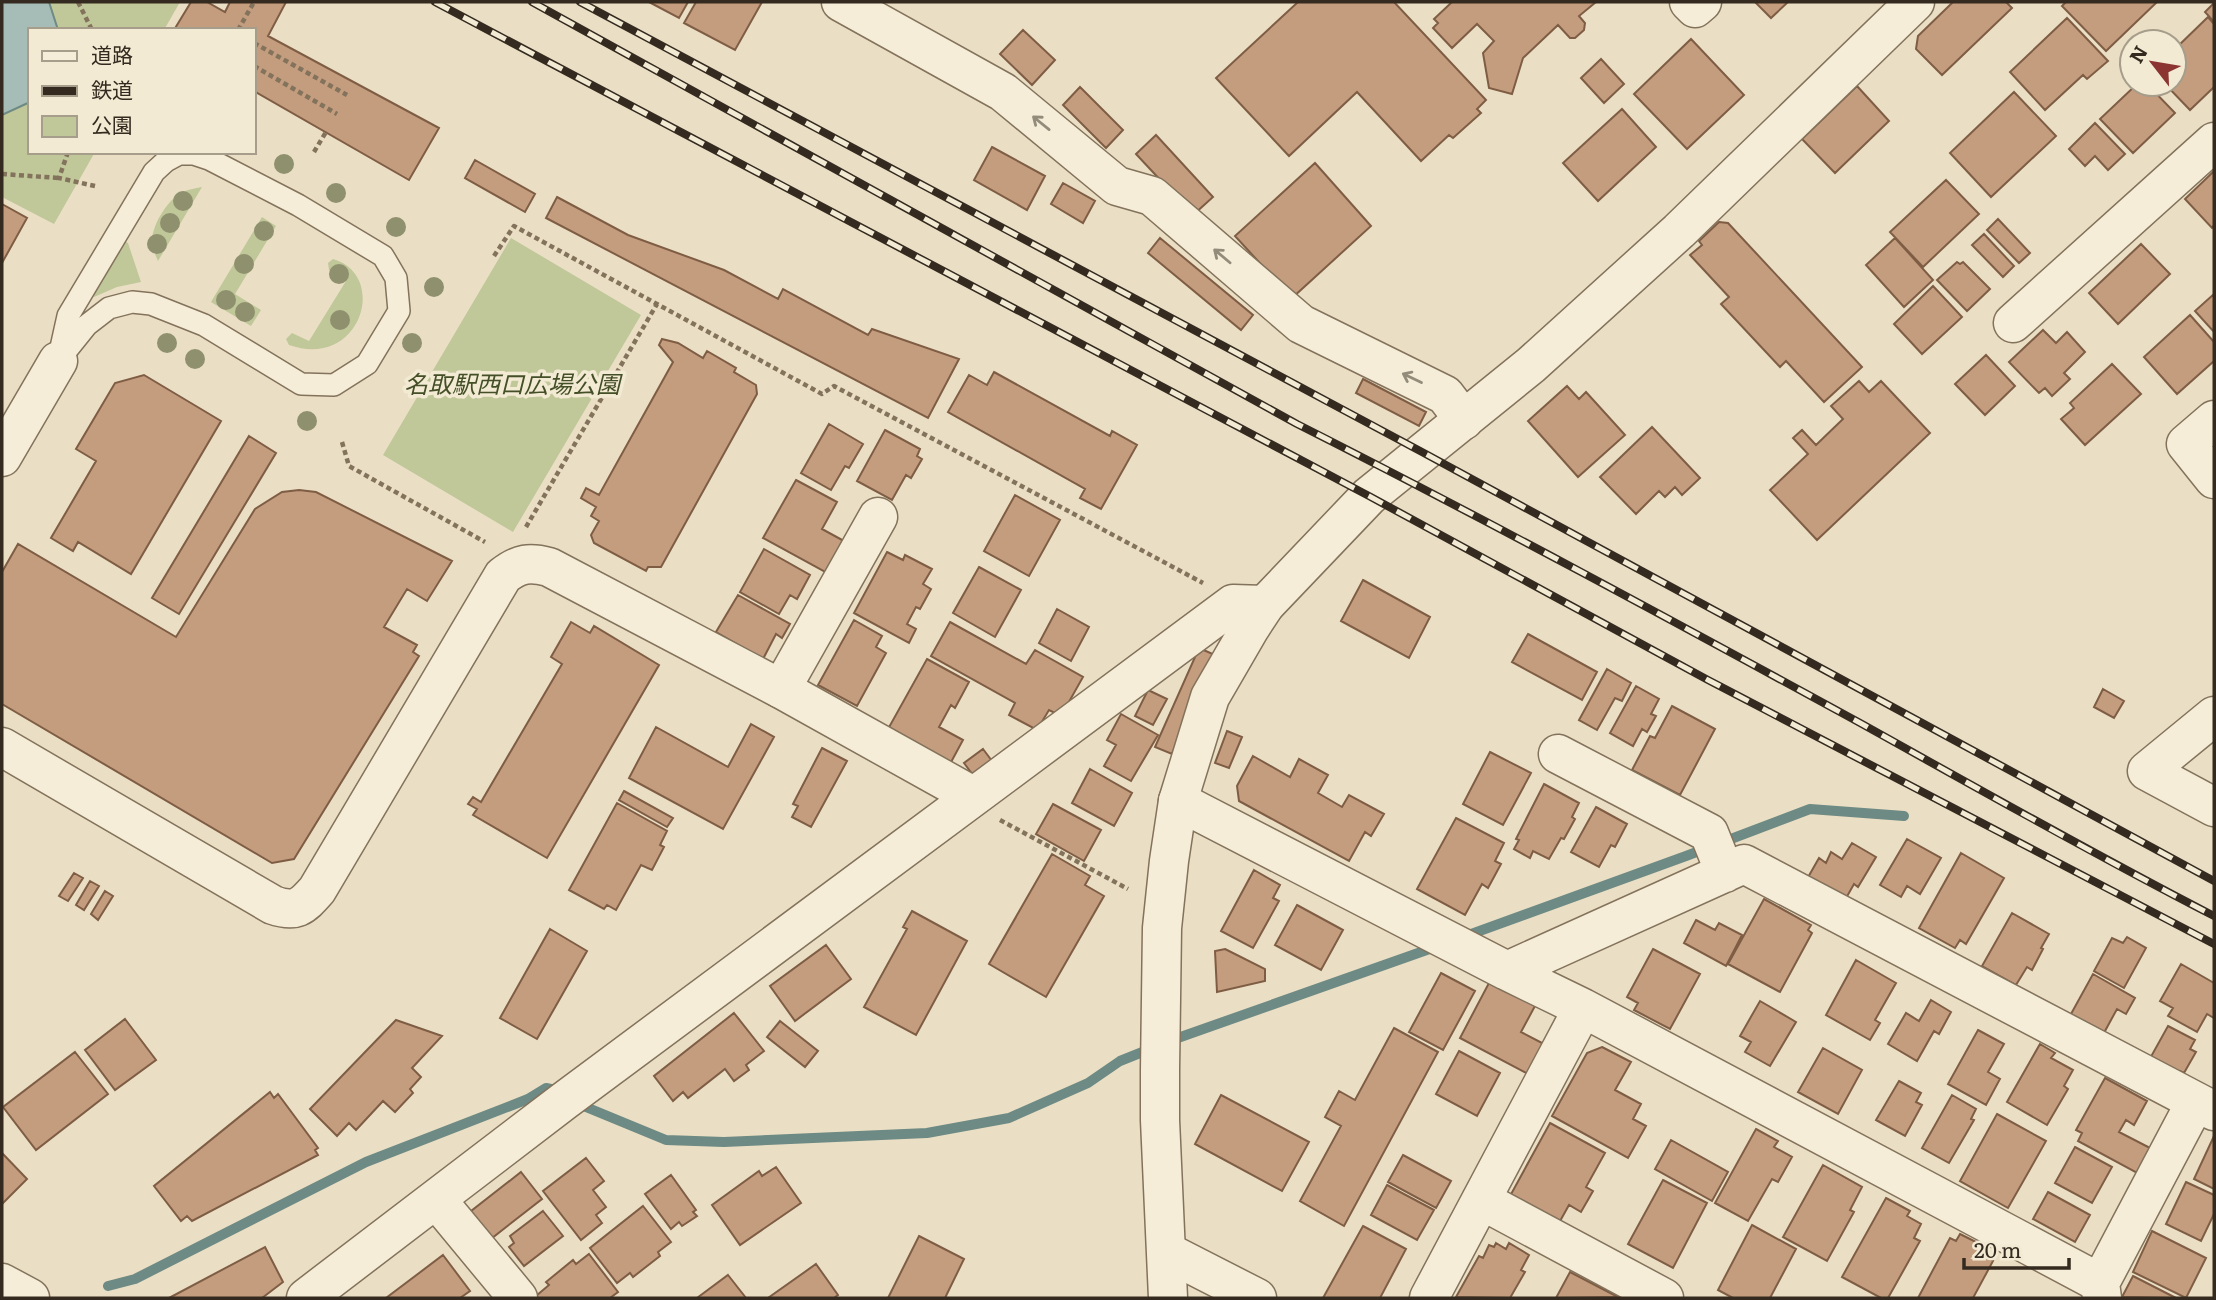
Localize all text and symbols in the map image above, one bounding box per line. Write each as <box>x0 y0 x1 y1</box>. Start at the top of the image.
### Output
legend <box>28 28 256 154</box>
north arrow <box>2118 28 2188 98</box>
text: 道路 <box>91 38 133 69</box>
text: N <box>2121 40 2154 68</box>
text: 鉄道 <box>91 73 133 104</box>
text: 公園 <box>91 108 133 139</box>
one-way arrow <box>1032 115 1050 131</box>
one-way arrow <box>1213 248 1231 264</box>
park label: 名取駅西口広場公園 <box>404 365 623 400</box>
one-way arrow <box>1402 371 1423 385</box>
scale bar <box>1964 1226 2069 1270</box>
text: 20 m <box>1974 1233 2021 1264</box>

